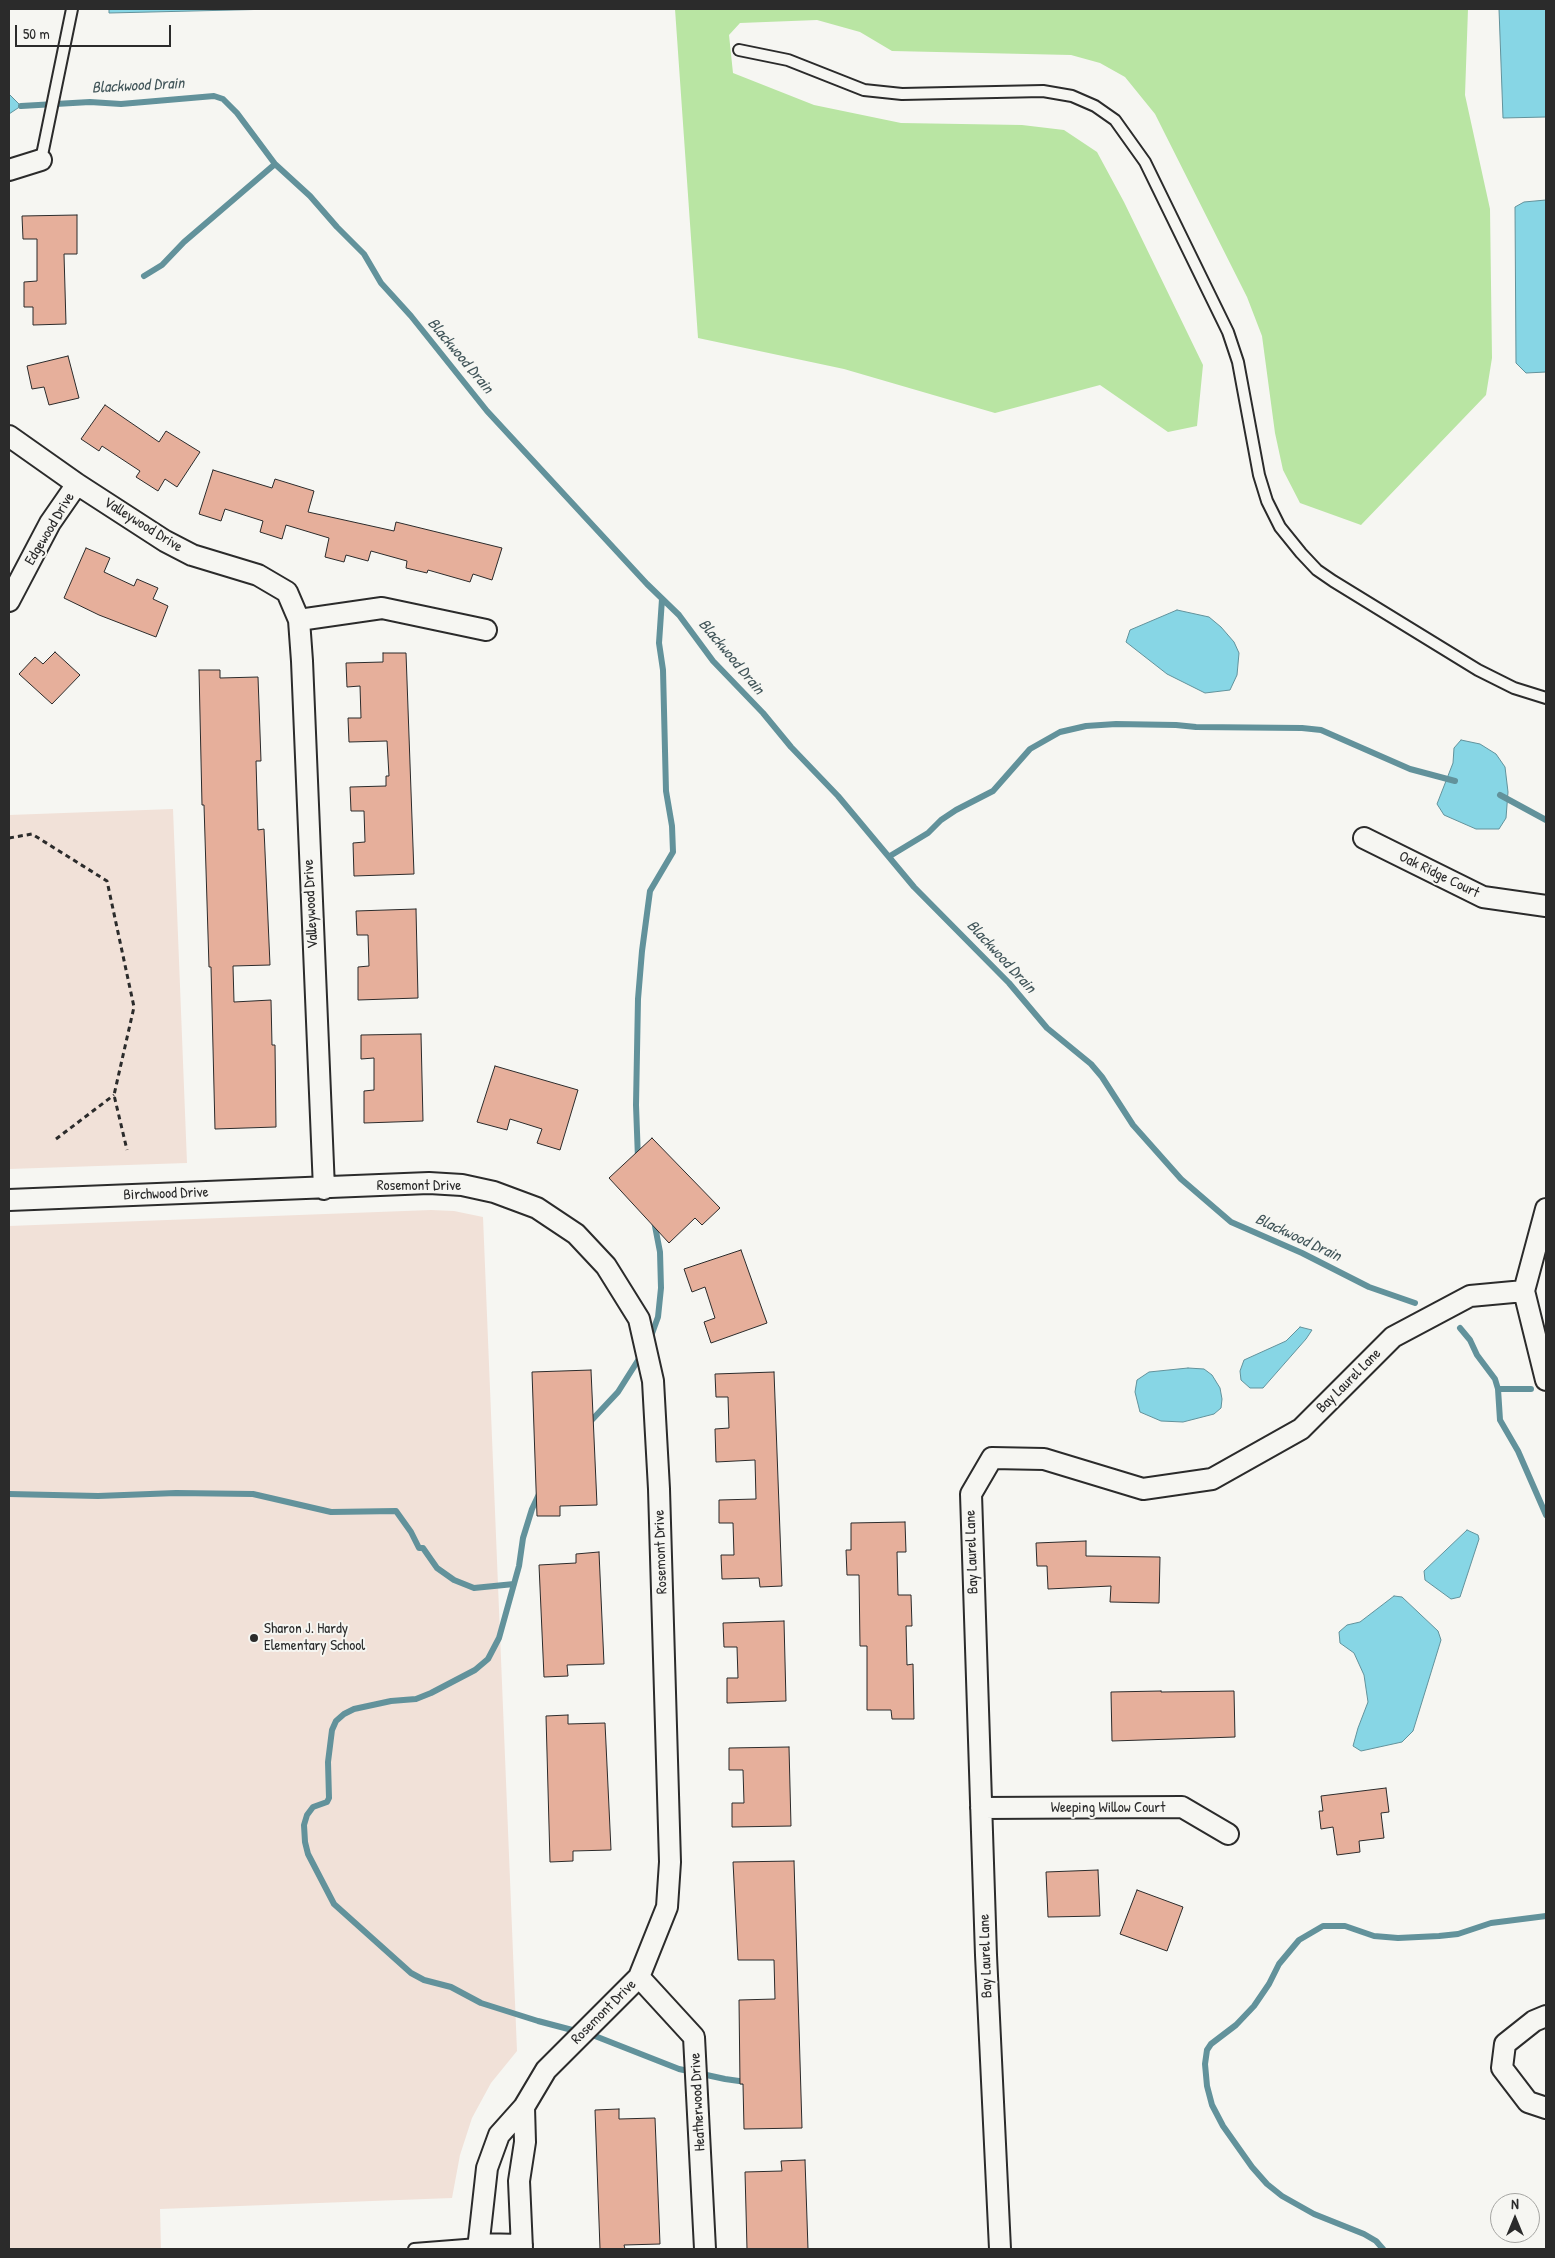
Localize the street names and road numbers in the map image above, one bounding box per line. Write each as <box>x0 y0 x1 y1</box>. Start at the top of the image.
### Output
street label: Edgewood Drive <box>21 489 79 569</box>
street label: Valleywood Drive <box>100 494 186 556</box>
street label: Oak Ridge Court <box>1396 848 1482 902</box>
street label: Valleywood Drive <box>300 859 322 949</box>
street label: Rosemont Drive <box>377 1177 461 1195</box>
street label: Birchwood Drive <box>123 1184 209 1204</box>
street label: Bay Laurel Lane <box>1313 1345 1385 1417</box>
street label: Rosemont Drive <box>651 1509 671 1595</box>
street label: Bay Laurel Lane <box>962 1510 982 1594</box>
street label: Weeping Willow Court <box>1051 1799 1165 1817</box>
street label: Bay Laurel Lane <box>976 1914 996 1998</box>
street label: Rosemont Drive <box>568 1976 640 2048</box>
street label: Heatherwood Drive <box>686 2052 710 2152</box>

